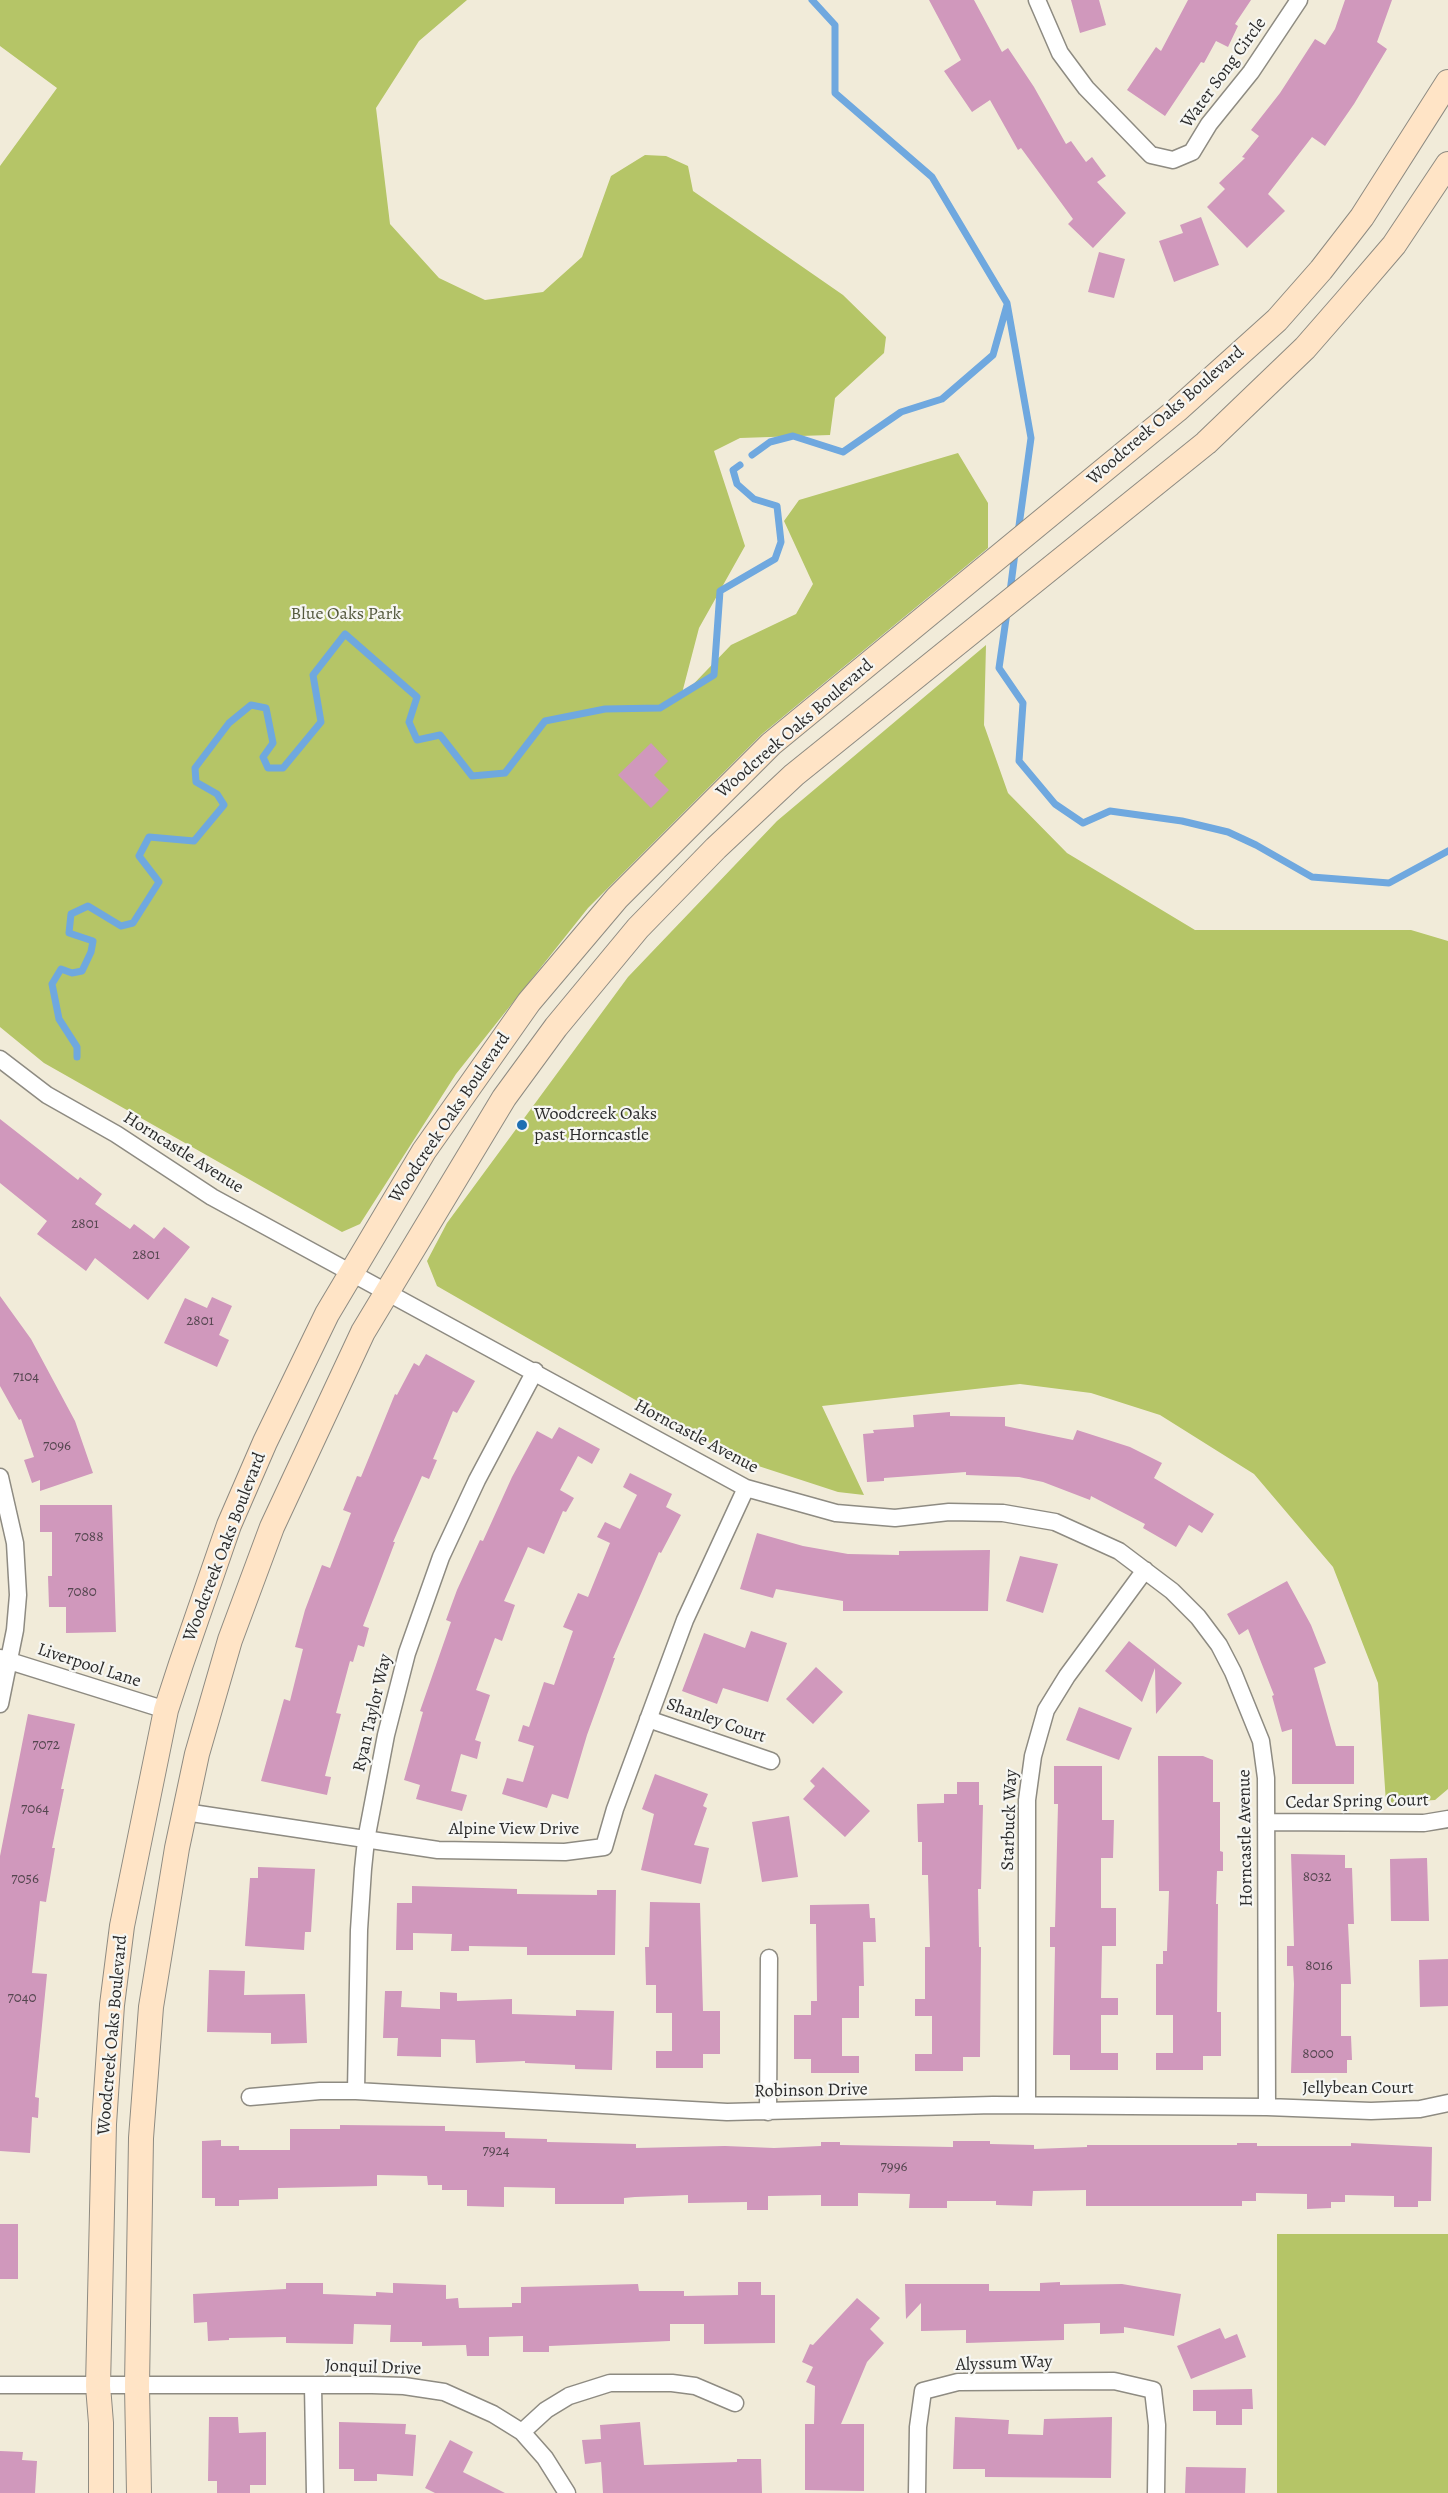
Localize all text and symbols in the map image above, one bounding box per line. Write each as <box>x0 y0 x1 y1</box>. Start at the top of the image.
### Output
street label: Water Song Circle <box>1177 13 1271 133</box>
street label: Woodcreek Oaks Boulevard <box>1083 342 1249 490</box>
park label: Blue Oaks Park <box>291 604 401 626</box>
street label: Woodcreek Oaks Boulevard <box>712 655 878 803</box>
street label: Woodcreek Oaks Boulevard <box>385 1029 515 1207</box>
place label: Woodcreek Oaks past Horncastle <box>534 1104 657 1146</box>
street label: Horncastle Avenue <box>119 1107 247 1199</box>
marker: Woodcreek Oaks past Horncastle <box>515 1118 529 1132</box>
house number: 2801 <box>71 1215 99 1233</box>
house number: 2801 <box>132 1246 160 1264</box>
house number: 2801 <box>186 1312 214 1330</box>
house number: 7104 <box>13 1368 39 1386</box>
street label: Horncastle Avenue <box>630 1395 762 1479</box>
house number: 7096 <box>43 1437 71 1455</box>
street label: Woodcreek Oaks Boulevard <box>179 1449 271 1645</box>
house number: 7088 <box>75 1528 103 1546</box>
house number: 7080 <box>67 1583 97 1601</box>
street label: Liverpool Lane <box>34 1639 144 1693</box>
street label: Ryan Taylor Way <box>349 1652 397 1774</box>
street label: Shanley Court <box>663 1694 769 1748</box>
house number: 7072 <box>32 1736 60 1754</box>
street label: Starbuck Way <box>997 1769 1023 1871</box>
street label: Horncastle Avenue <box>1234 1769 1258 1907</box>
street label: Cedar Spring Court <box>1285 1790 1429 1814</box>
house number: 7064 <box>21 1800 49 1818</box>
street label: Alpine View Drive <box>449 1819 579 1841</box>
house number: 8032 <box>1303 1868 1331 1886</box>
house number: 7056 <box>11 1870 39 1888</box>
street label: Woodcreek Oaks Boulevard <box>93 1934 133 2136</box>
house number: 8016 <box>1305 1957 1333 1975</box>
house number: 7040 <box>7 1989 37 2007</box>
house number: 8000 <box>1302 2045 1334 2063</box>
street label: Jellybean Court <box>1302 2078 1414 2100</box>
street label: Robinson Drive <box>754 2079 868 2103</box>
house number: 7924 <box>482 2142 510 2160</box>
house number: 7996 <box>881 2158 907 2176</box>
street label: Alyssum Way <box>955 2352 1053 2376</box>
street label: Jonquil Drive <box>324 2356 422 2380</box>

